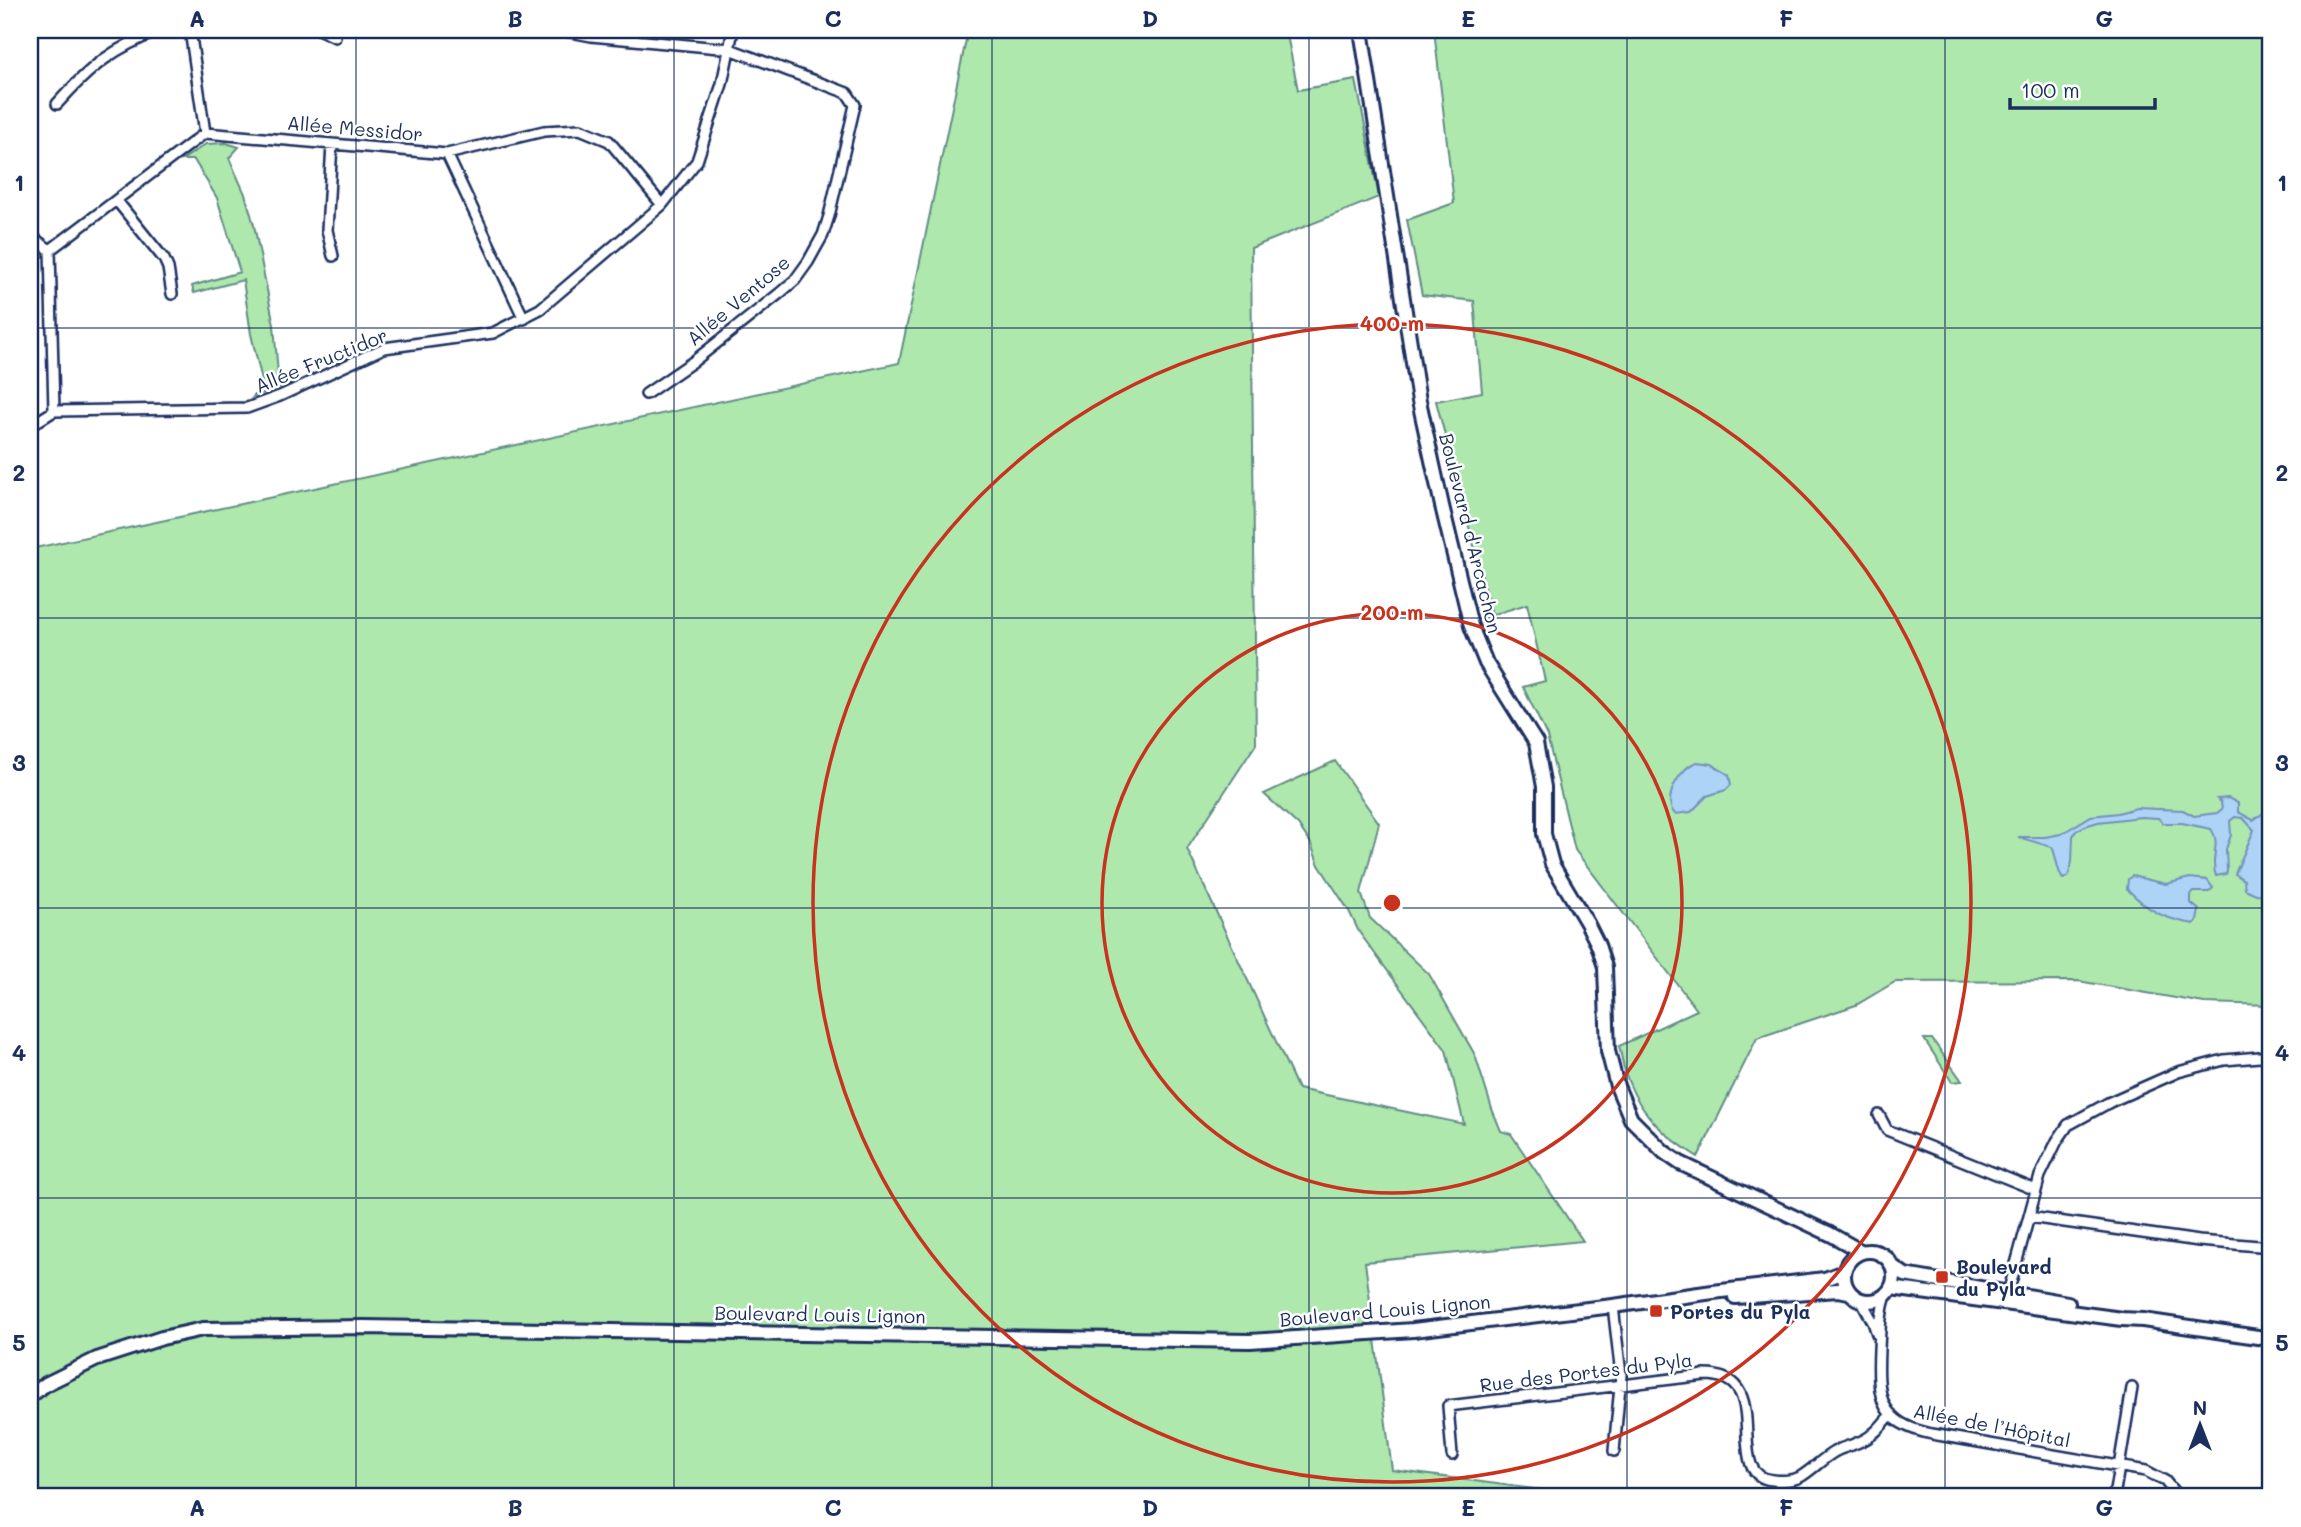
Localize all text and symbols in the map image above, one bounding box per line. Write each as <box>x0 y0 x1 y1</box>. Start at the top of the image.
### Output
text: A <box>189 3 205 33</box>
text: B <box>507 3 523 33</box>
text: C <box>824 3 842 33</box>
text: D <box>1142 3 1158 33</box>
text: E <box>1461 3 1475 33</box>
text: F <box>1779 3 1793 33</box>
text: G <box>2095 3 2113 33</box>
scale bar <box>2010 66 2156 110</box>
text: 100 m <box>2021 76 2080 103</box>
street label: Allée Messidor <box>286 110 424 146</box>
text: 1 <box>14 167 24 197</box>
text: 1 <box>2277 167 2287 197</box>
street label: Allée Ventose <box>681 249 795 351</box>
text: 400 m <box>1360 309 1424 336</box>
street label: Allée Fructidor <box>251 322 391 398</box>
street label: Boulevard d'Arcachon <box>1434 430 1508 636</box>
text: 2 <box>13 457 25 487</box>
text: 2 <box>2276 457 2288 487</box>
text: 200 m <box>1361 598 1423 625</box>
text: 3 <box>12 747 26 777</box>
text: 3 <box>2275 747 2289 777</box>
centre of rings <box>1380 891 1404 915</box>
text: 4 <box>12 1037 26 1067</box>
text: 4 <box>2275 1037 2289 1067</box>
place label: Boulevard du Pyla <box>1956 1254 2052 1301</box>
marker: Boulevard du Pyla <box>1934 1269 1950 1285</box>
street label: Boulevard Louis Lignon <box>1279 1288 1491 1332</box>
place label: Portes du Pyla <box>1670 1299 1810 1324</box>
street label: Boulevard Louis Lignon <box>714 1300 926 1328</box>
marker: Portes du Pyla <box>1648 1303 1664 1319</box>
text: 5 <box>12 1327 26 1357</box>
text: 5 <box>2275 1327 2289 1357</box>
street label: Rue des Portes du Pyla <box>1478 1347 1694 1397</box>
north arrow <box>2164 1390 2234 1460</box>
text: N <box>2193 1395 2207 1420</box>
street label: Allée de l’Hôpital <box>1911 1398 2073 1452</box>
text: A <box>189 1492 205 1522</box>
text: B <box>507 1492 523 1522</box>
text: C <box>824 1492 842 1522</box>
text: D <box>1142 1492 1158 1522</box>
text: E <box>1461 1492 1475 1522</box>
text: F <box>1779 1492 1793 1522</box>
text: G <box>2095 1492 2113 1522</box>

